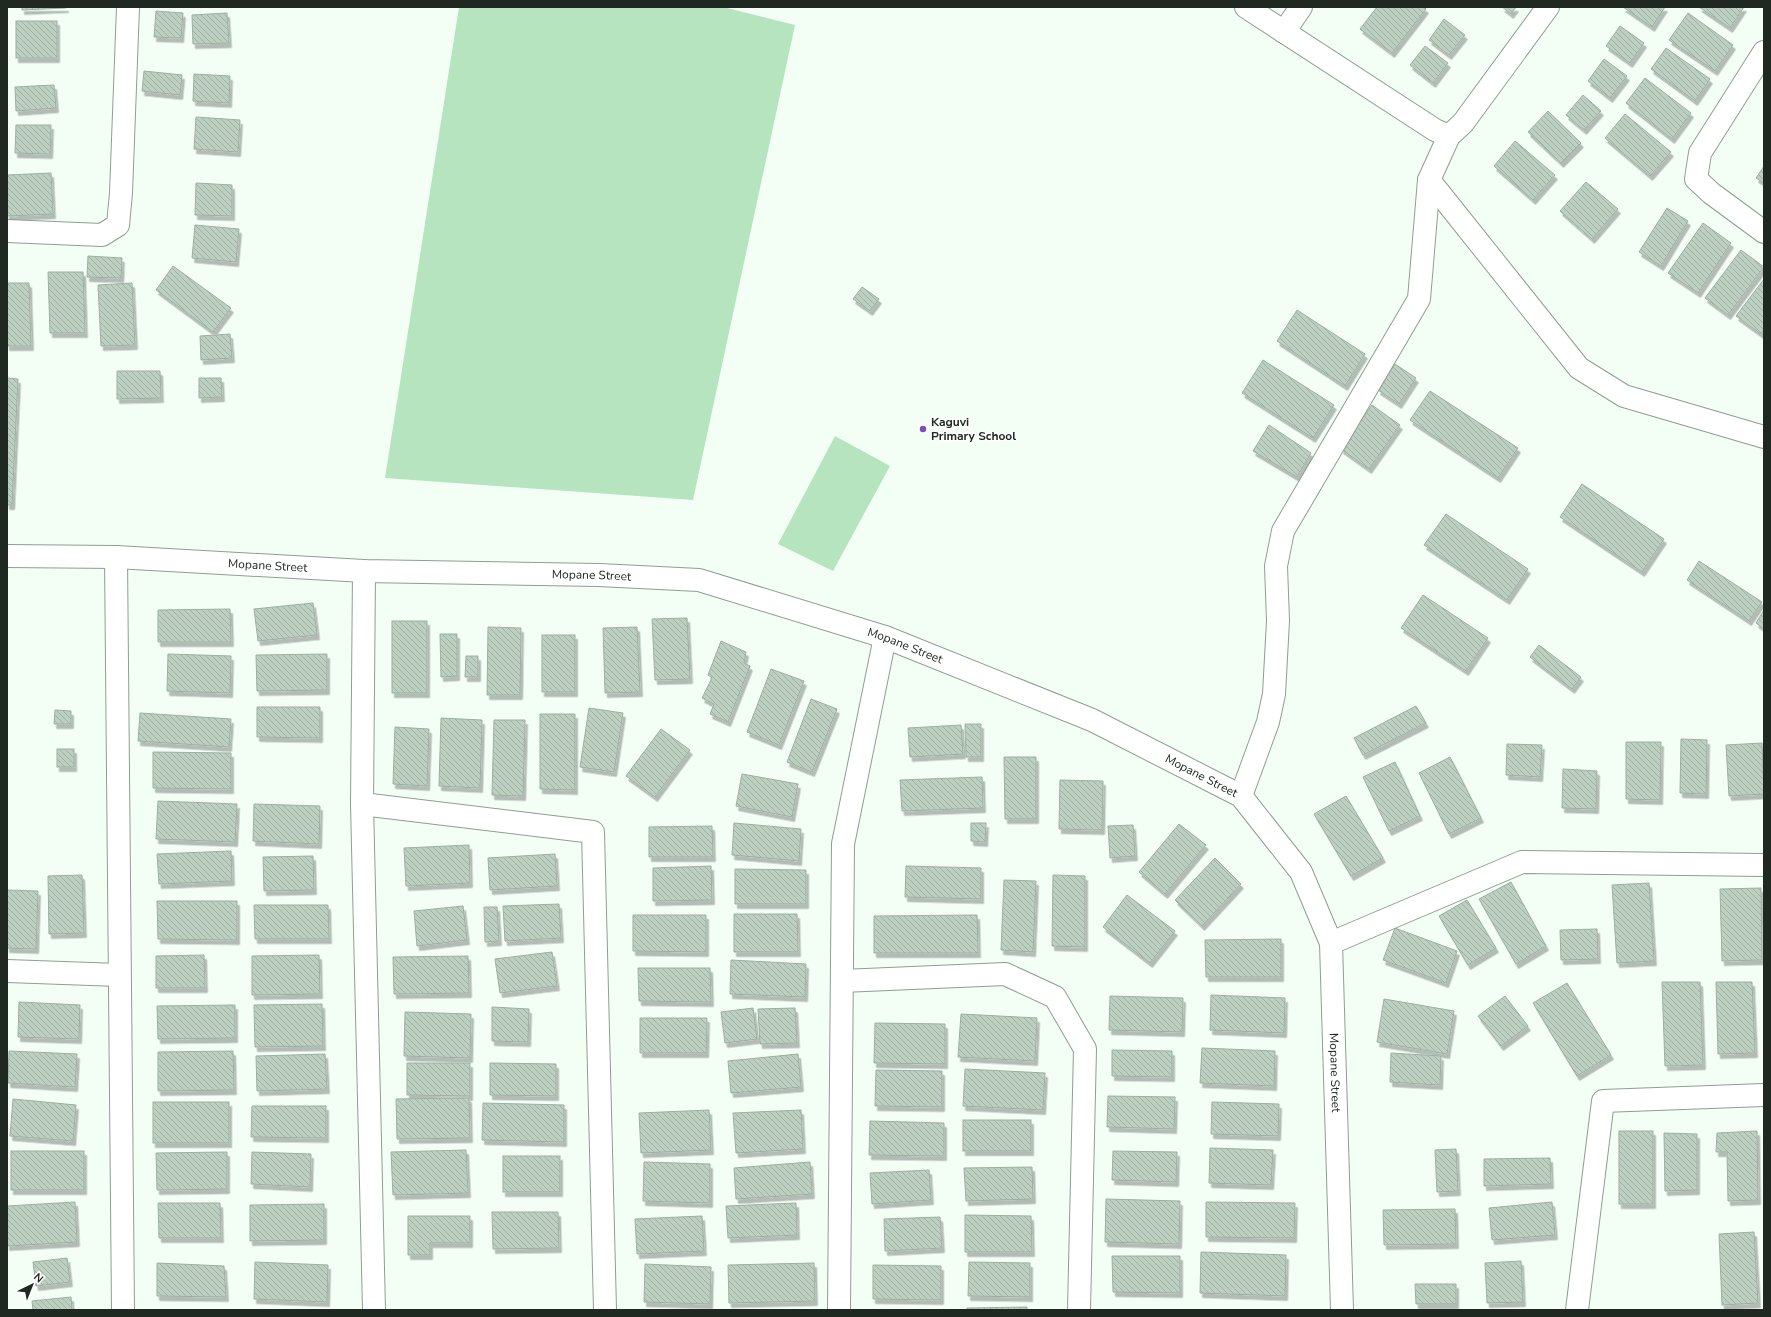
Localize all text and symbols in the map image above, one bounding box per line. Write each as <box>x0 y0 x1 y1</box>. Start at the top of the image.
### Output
place label: Kaguvi Primary School <box>931 414 1016 444</box>
marker: Kaguvi Primary School <box>918 424 928 434</box>
street label: Mopane Street <box>228 555 309 576</box>
street label: Mopane Street <box>552 566 632 585</box>
street label: Mopane Street <box>866 624 946 668</box>
street label: Mopane Street <box>1162 751 1241 801</box>
street label: Mopane Street <box>1326 1033 1344 1113</box>
north arrow <box>12 1265 52 1305</box>
text: N <box>30 1270 47 1286</box>

